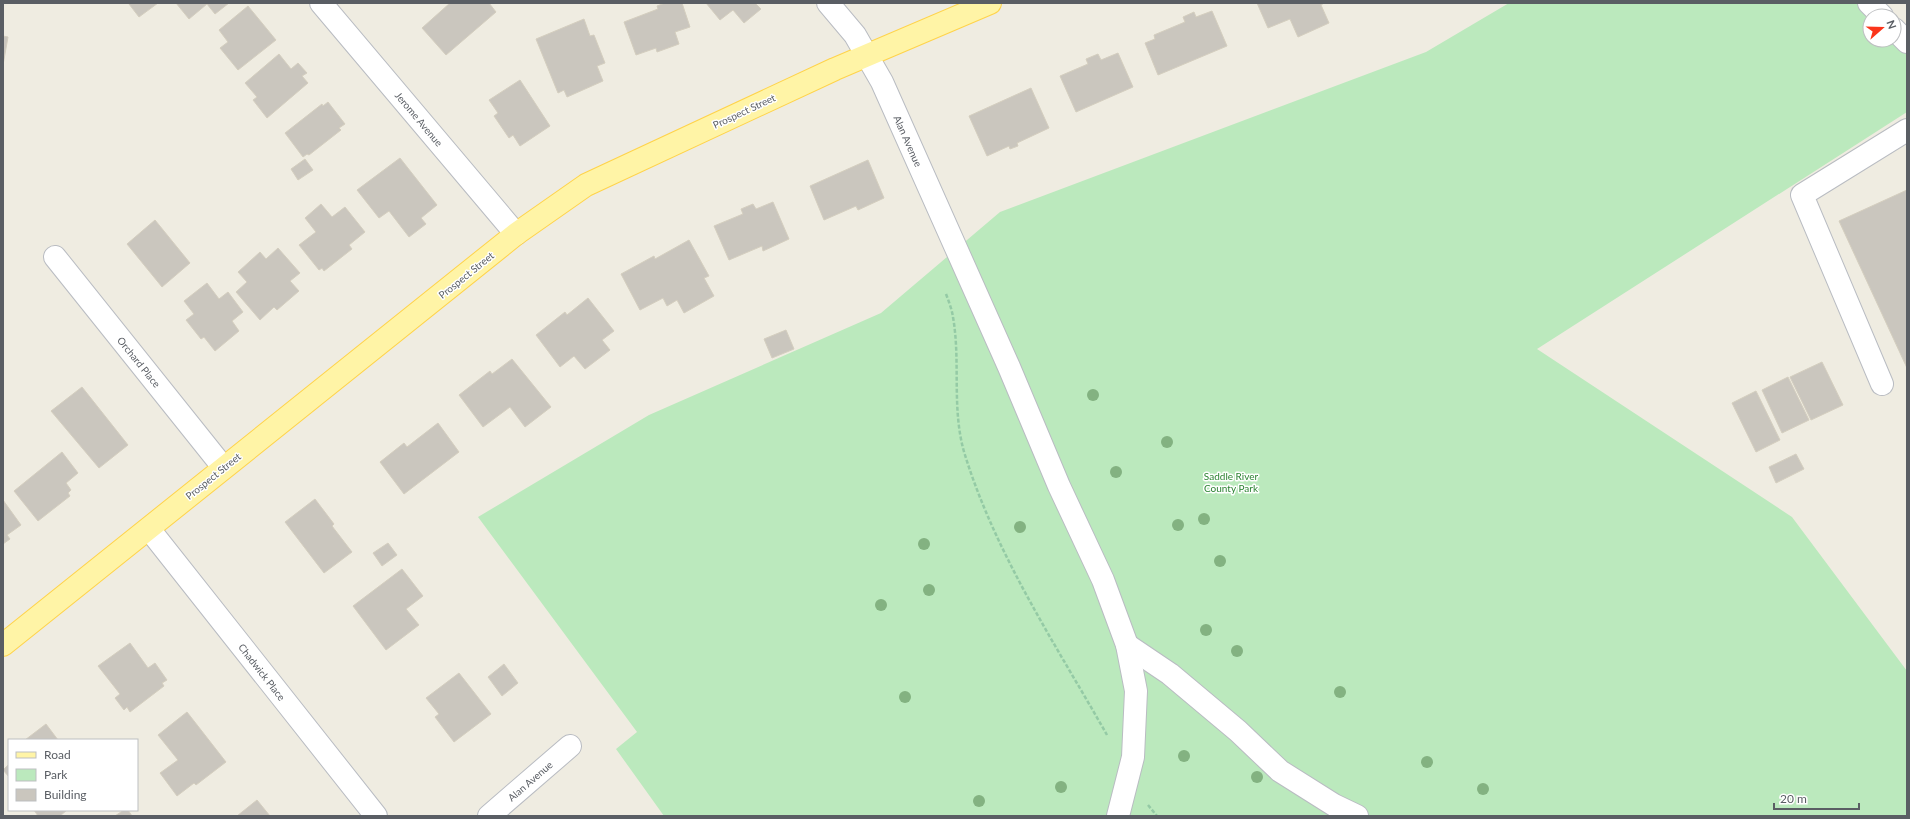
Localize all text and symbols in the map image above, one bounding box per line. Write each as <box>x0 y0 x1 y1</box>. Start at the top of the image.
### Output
north arrow <box>1862 8 1902 48</box>
text: N <box>1884 18 1899 31</box>
street label: Jerome Avenue <box>393 89 445 149</box>
street label: Prospect Street <box>711 91 777 131</box>
street label: Alan Avenue <box>891 113 925 169</box>
street label: Prospect Street <box>436 249 496 301</box>
street label: Orchard Place <box>115 334 163 390</box>
street label: Prospect Street <box>183 450 243 502</box>
park label: Saddle River County Park <box>1204 470 1259 494</box>
street label: Chadwick Place <box>236 641 288 703</box>
legend <box>8 739 138 811</box>
text: Road <box>44 747 71 762</box>
street label: Alan Avenue <box>505 758 555 804</box>
text: Park <box>44 767 68 782</box>
scale bar <box>1774 785 1859 811</box>
text: Building <box>44 787 87 802</box>
text: 20 m <box>1780 791 1807 806</box>

